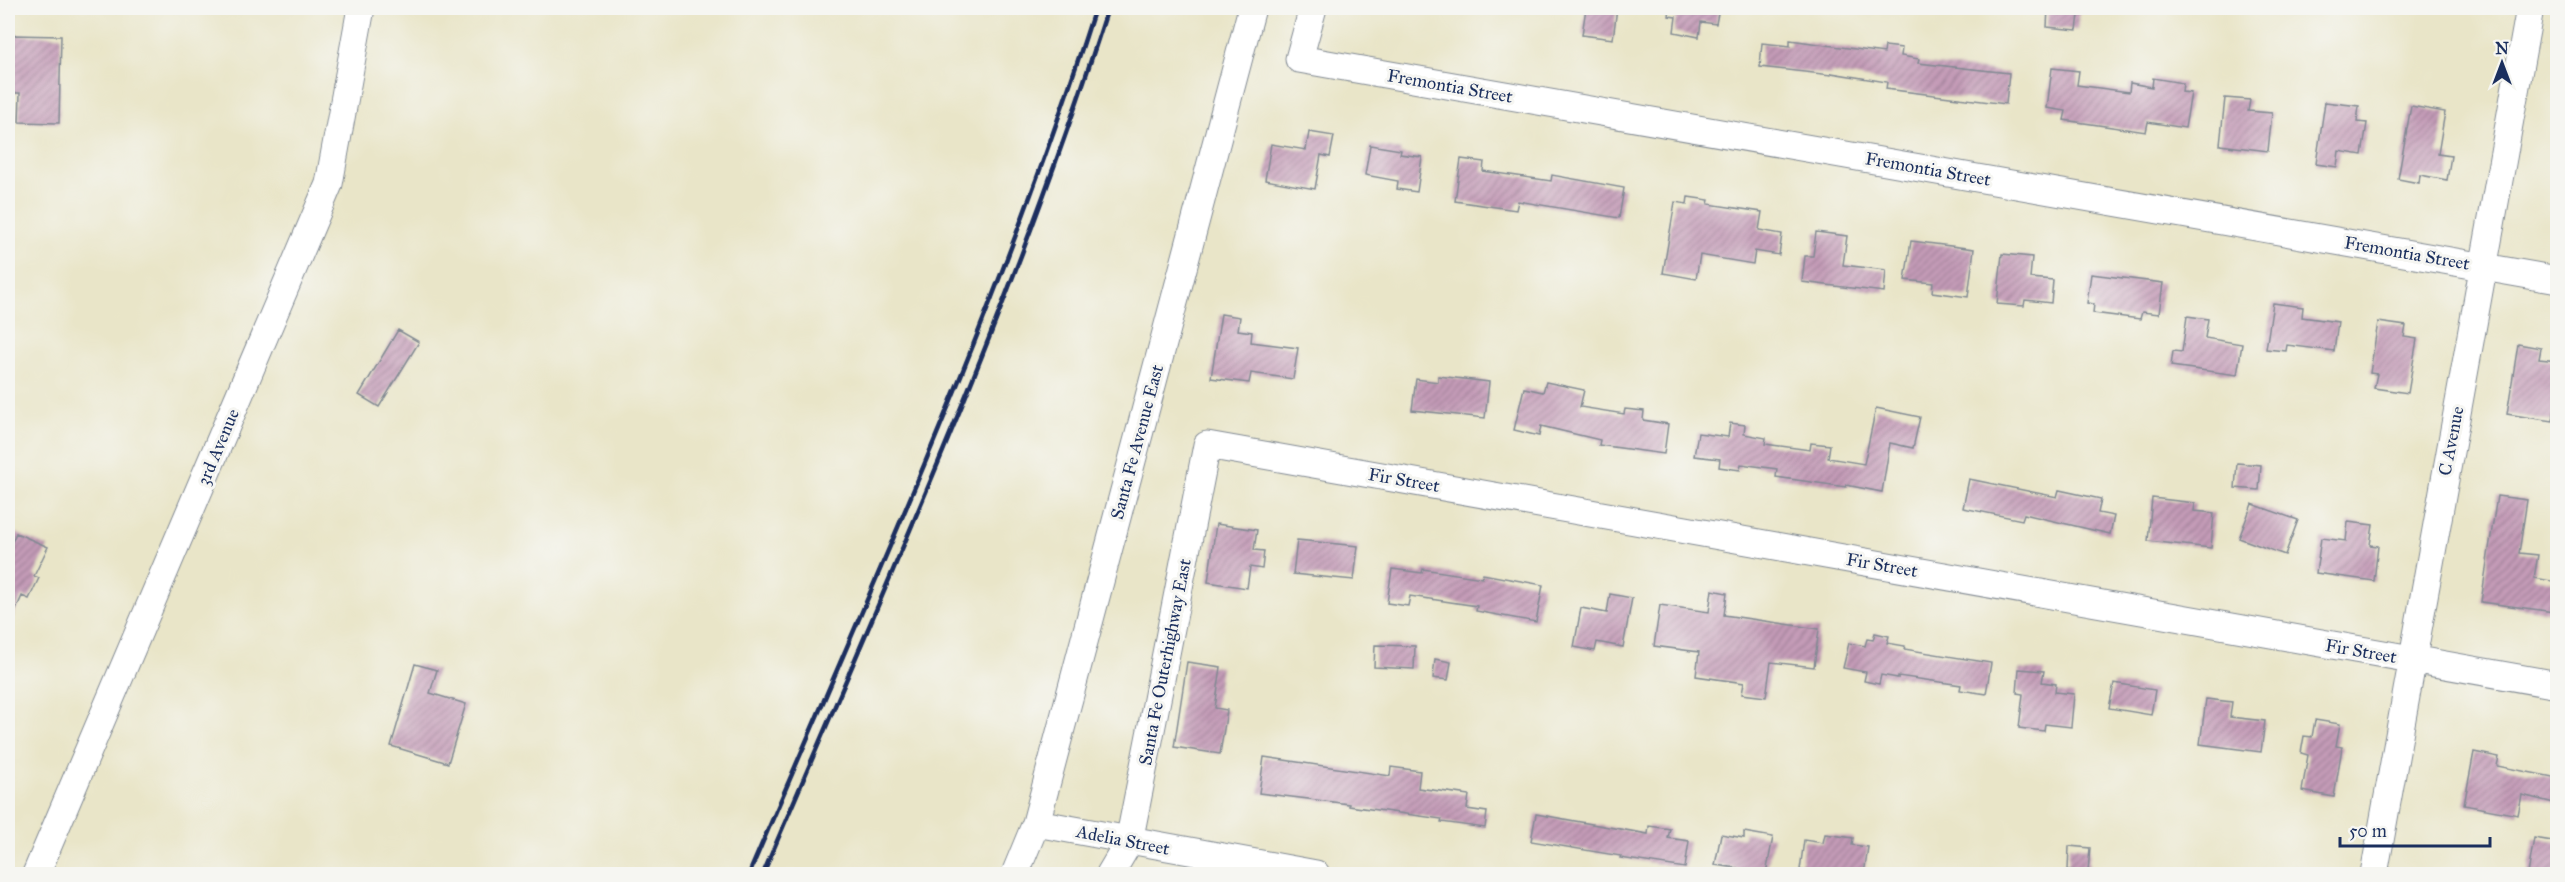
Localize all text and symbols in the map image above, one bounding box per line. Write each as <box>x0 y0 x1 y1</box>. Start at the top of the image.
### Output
north arrow <box>2472 33 2532 93</box>
text: N <box>2495 39 2509 58</box>
street label: Fremontia Street <box>1386 64 1515 108</box>
street label: Fremontia Street <box>1864 147 1993 191</box>
street label: Fremontia Street <box>2343 231 2472 275</box>
street label: Santa Fe Avenue East <box>1106 361 1168 522</box>
street label: C Avenue <box>2434 404 2468 478</box>
street label: 3rd Avenue <box>192 406 244 488</box>
street label: Fir Street <box>1367 463 1442 497</box>
street label: Fir Street <box>1845 548 1920 582</box>
street label: Santa Fe Outerhighway East <box>1134 556 1197 767</box>
street label: Fir Street <box>2324 634 2399 668</box>
scale bar <box>2340 810 2490 848</box>
street label: Adelia Street <box>1073 820 1172 860</box>
text: 50 m <box>2349 820 2387 842</box>

